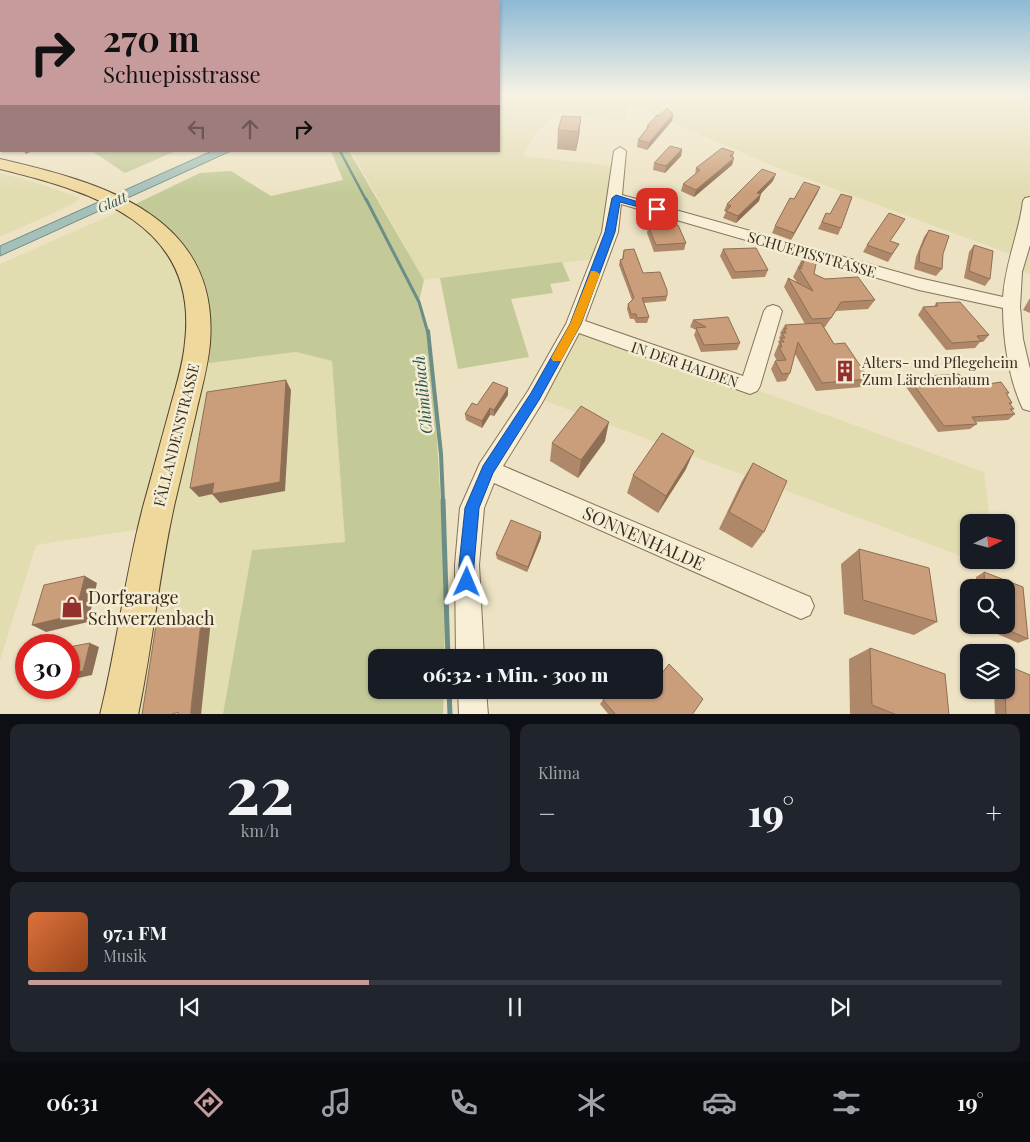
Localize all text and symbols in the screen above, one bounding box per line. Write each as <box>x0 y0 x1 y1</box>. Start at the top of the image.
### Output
text: 270 m <box>103 14 200 61</box>
icon: right <box>20 20 85 85</box>
text: Schuepisstrasse <box>103 59 261 89</box>
icon: left <box>183 115 211 143</box>
icon: ahead <box>236 115 264 143</box>
icon: right <box>289 115 317 143</box>
water label: Glatt <box>94 187 131 217</box>
pin <box>636 188 678 230</box>
icon: arrive <box>643 195 671 223</box>
street label: SCHUEPISSTRASSE <box>745 226 879 282</box>
street label: IN DER HALDEN <box>629 336 742 392</box>
place label: Alters- und Pflegeheim Zum Lärchenbaum <box>861 352 1019 389</box>
water label: Chimlibach <box>407 355 437 435</box>
building icon: Alters- und Pflegeheim Zum Lärchenbaum <box>832 358 858 384</box>
street label: FÄLLANDENSTRASSE <box>149 361 203 509</box>
street label: SONNENHALDE <box>579 500 709 576</box>
north arrow <box>960 514 1015 569</box>
map controls <box>960 514 1015 699</box>
position arrow <box>440 555 492 607</box>
button: search <box>960 579 1015 634</box>
place label: Dorfgarage Schwerzenbach <box>88 585 215 630</box>
shop icon: Dorfgarage Schwerzenbach <box>59 594 85 620</box>
speed limit sign: 30 <box>15 634 80 699</box>
button: layers <box>960 644 1015 699</box>
text: 06:32 · 1 Min. · 300 m <box>423 661 608 687</box>
text: 22 <box>226 744 294 830</box>
text: Klima <box>538 762 580 783</box>
text: 19° <box>748 786 794 837</box>
text: − <box>538 794 556 831</box>
text: + <box>986 794 1002 831</box>
text: km/h <box>241 820 279 841</box>
text: 97.1 FM <box>103 919 167 945</box>
text: Musik <box>103 945 147 966</box>
icon: previous <box>176 993 204 1021</box>
icon: pause <box>501 993 529 1021</box>
icon: next <box>826 993 854 1021</box>
icon: directions <box>191 1085 226 1120</box>
icon: music <box>319 1085 354 1120</box>
icon: phone <box>446 1085 481 1120</box>
icon: climate <box>574 1085 609 1120</box>
icon: car <box>702 1085 737 1120</box>
icon: filters <box>829 1085 864 1120</box>
text: 06:31 <box>46 1087 98 1117</box>
text: 19° <box>957 1087 984 1117</box>

